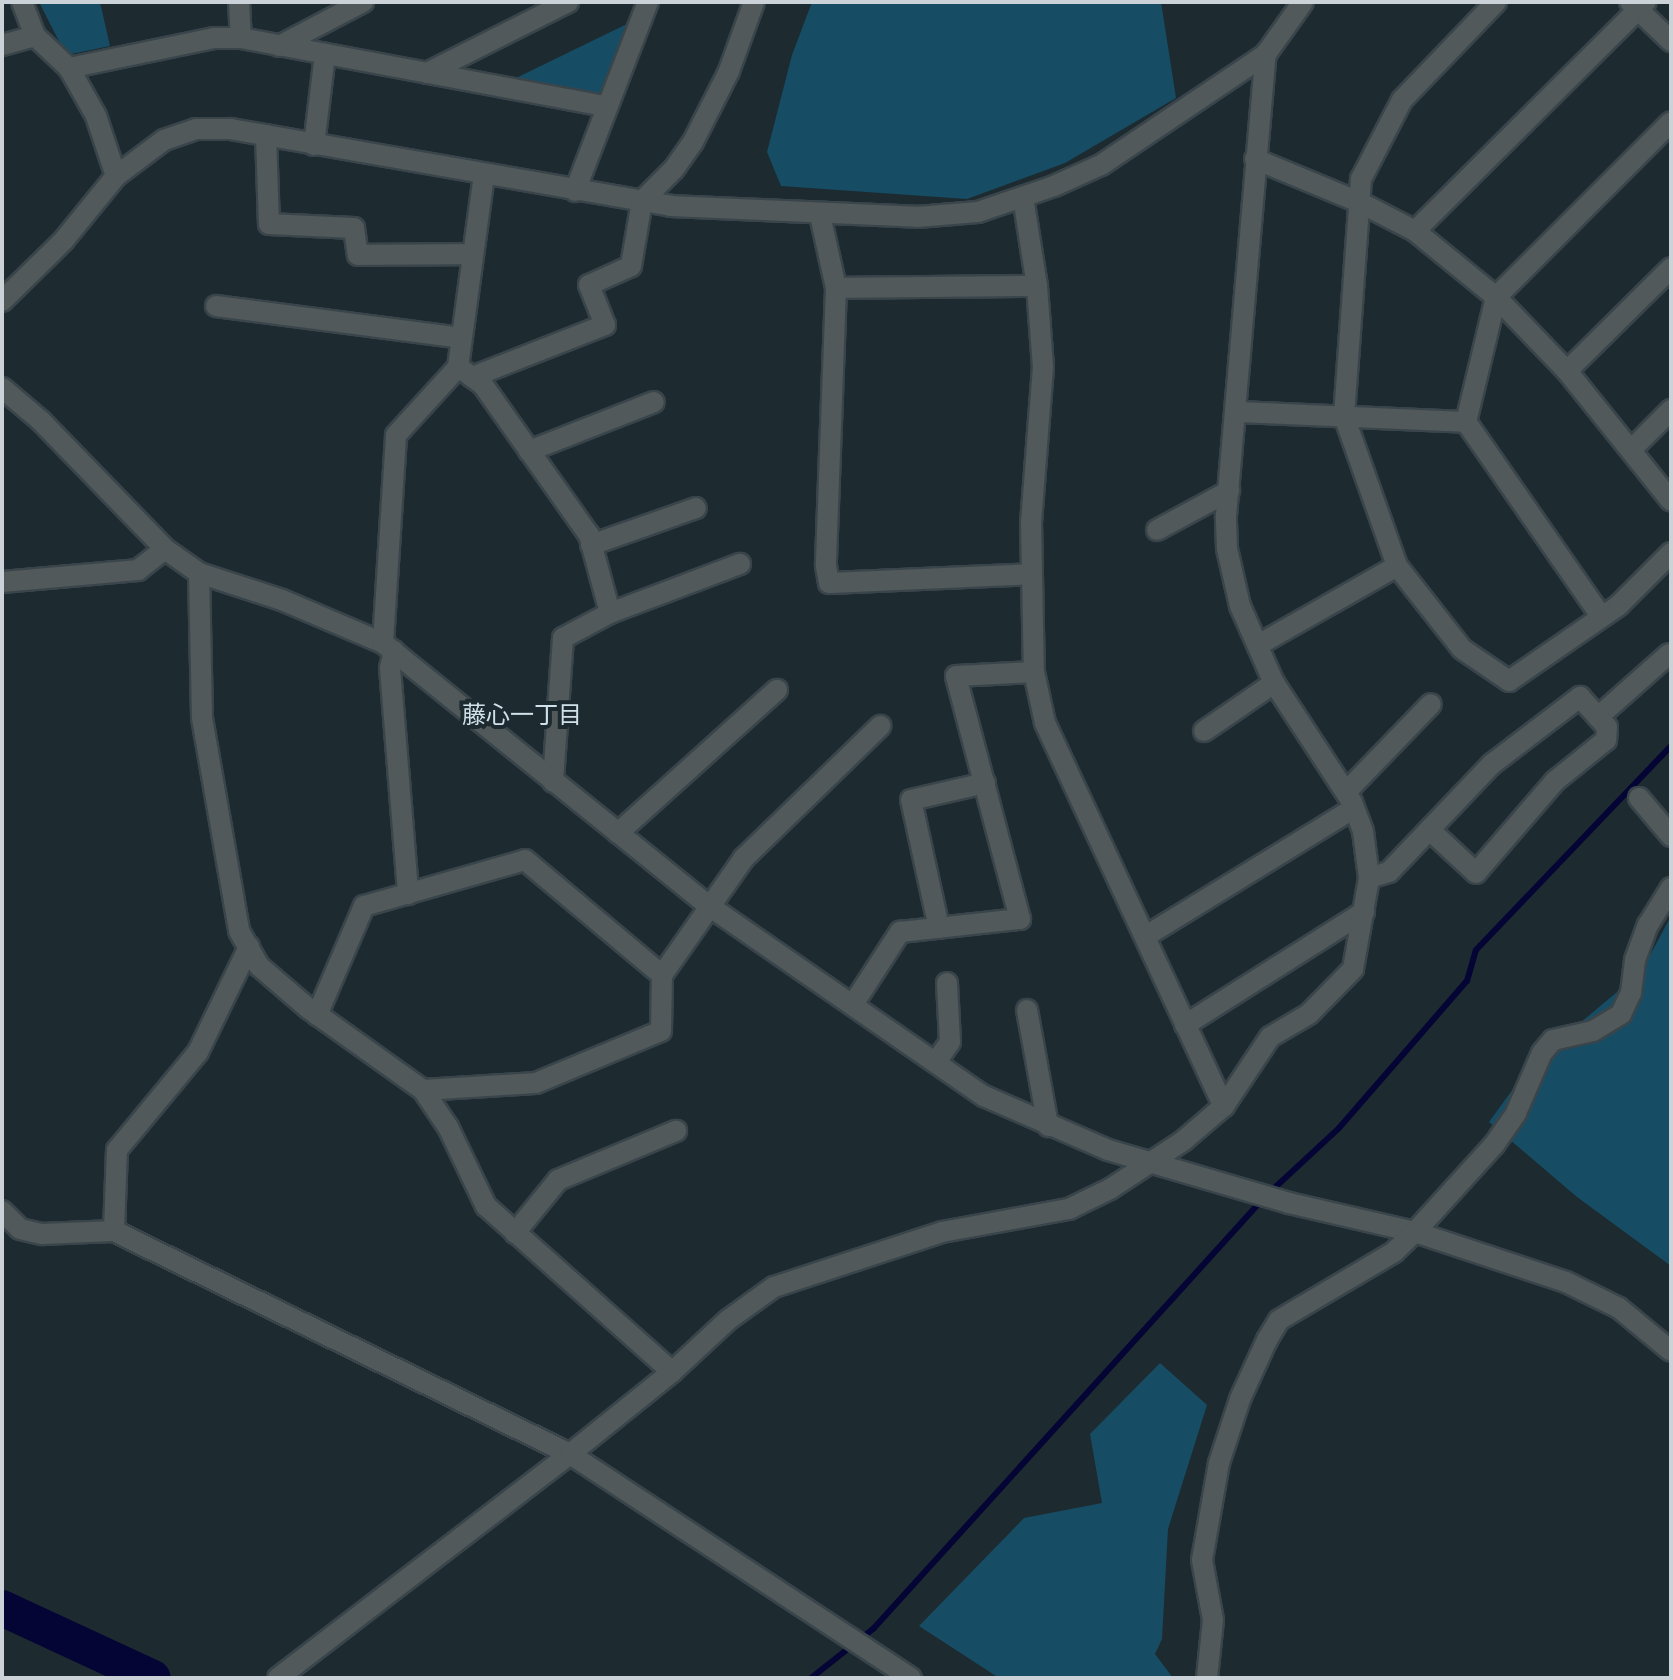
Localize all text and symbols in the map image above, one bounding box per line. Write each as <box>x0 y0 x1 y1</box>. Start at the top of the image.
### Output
district label: 藤心一丁目 <box>462 703 582 731</box>

